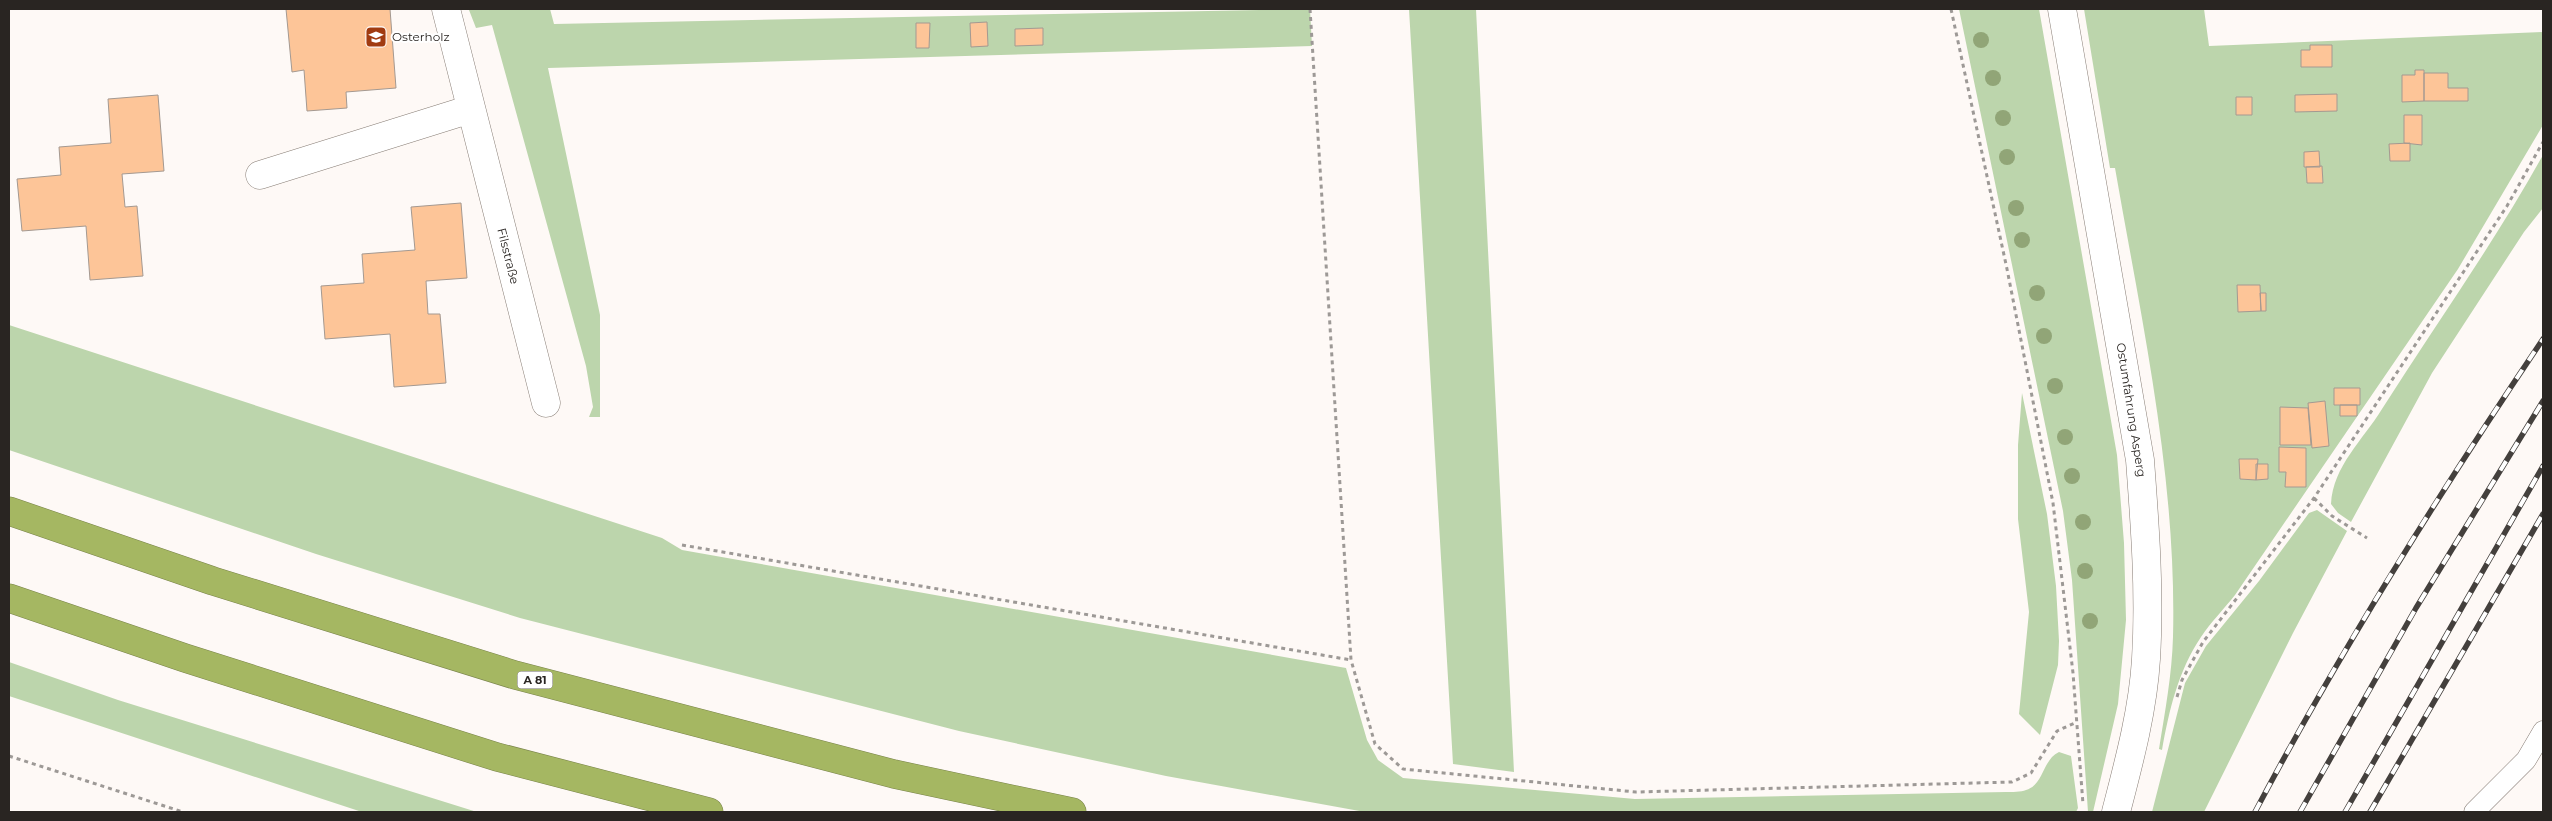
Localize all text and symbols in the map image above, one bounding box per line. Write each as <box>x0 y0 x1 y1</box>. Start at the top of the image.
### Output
school or university icon: Osterholz <box>364 25 388 49</box>
place label: Osterholz <box>392 29 450 44</box>
street label: Filsstraße <box>494 226 523 285</box>
street label: Ostumfahrung Asperg <box>2113 342 2150 478</box>
road number: A 81 <box>518 672 552 688</box>

